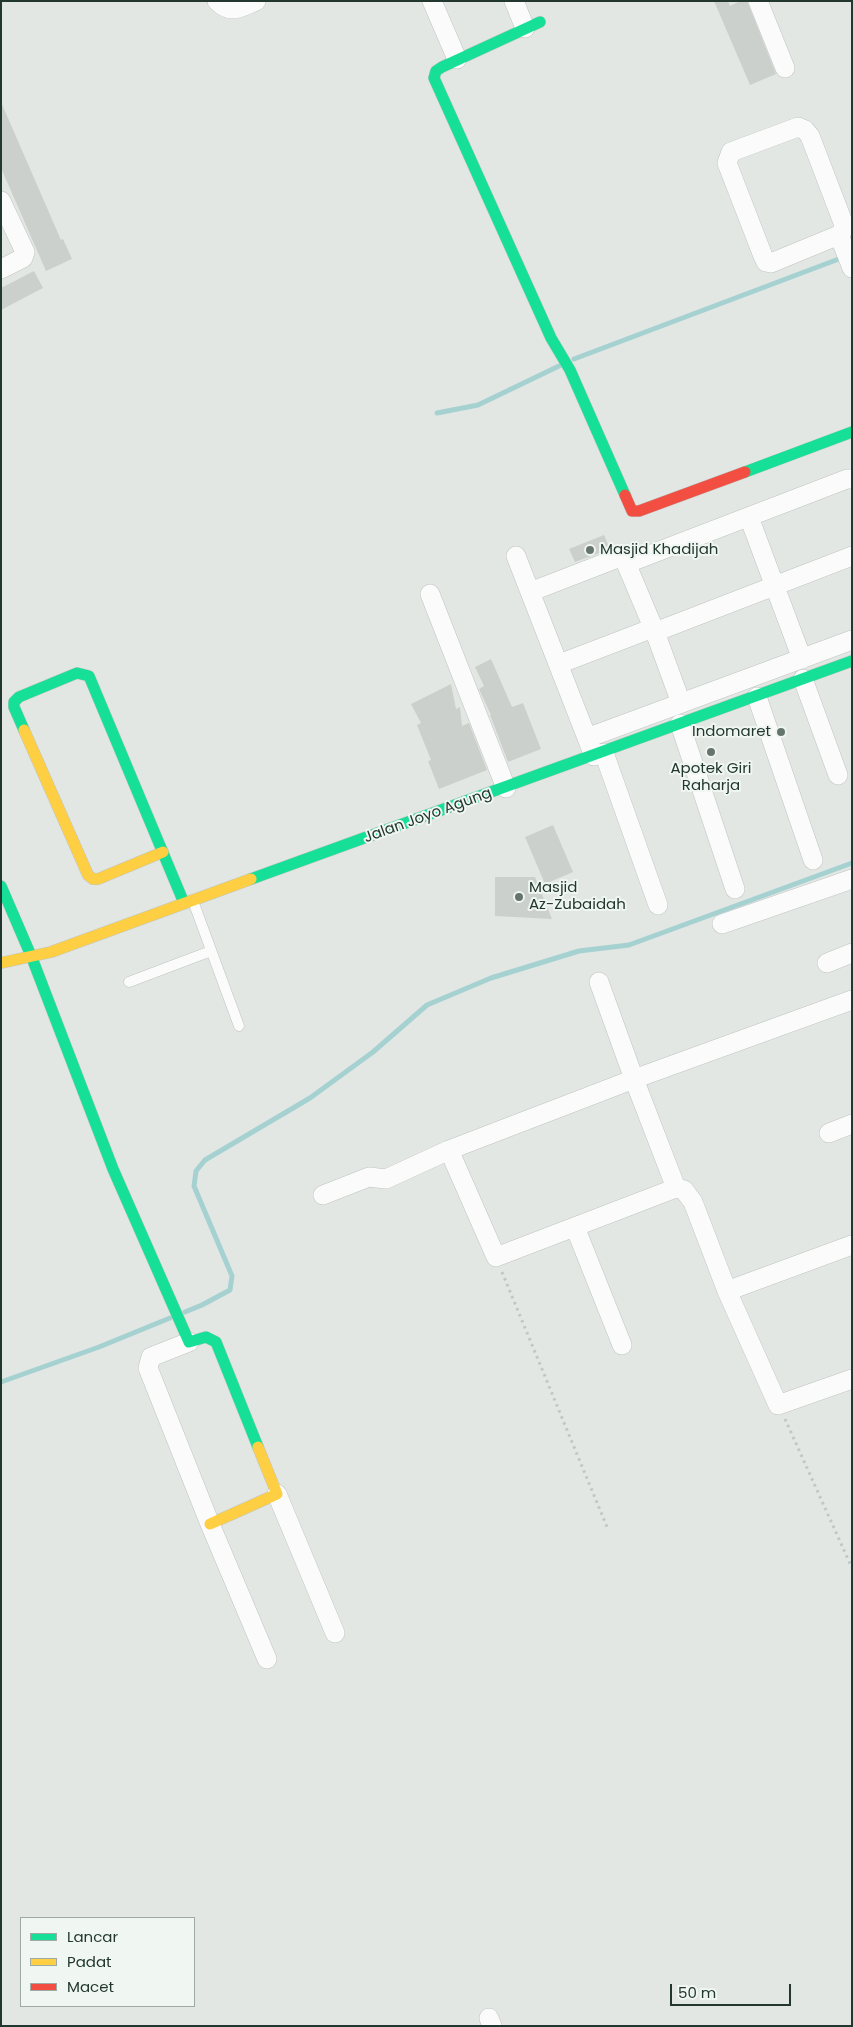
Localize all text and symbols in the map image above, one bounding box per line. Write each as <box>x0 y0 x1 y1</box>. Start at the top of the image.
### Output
place label: Masjid Khadijah <box>600 541 718 559</box>
marker: Masjid Khadijah <box>584 544 596 556</box>
place label: Indomaret <box>692 723 771 741</box>
marker: Indomaret <box>775 726 787 738</box>
marker: Apotek Giri Raharja <box>705 746 717 758</box>
place label: Apotek Giri Raharja <box>671 760 751 795</box>
street label: Jalan Joyo Agung <box>362 785 494 847</box>
place label: Masjid Az-Zubaidah <box>529 879 626 914</box>
marker: Masjid Az-Zubaidah <box>513 891 525 903</box>
legend <box>20 1917 195 2007</box>
text: Lancar <box>67 1926 118 1947</box>
text: Padat <box>67 1951 112 1972</box>
scale bar <box>673 1974 794 2006</box>
text: Macet <box>67 1976 114 1997</box>
text: 50 m <box>678 1982 716 2003</box>

